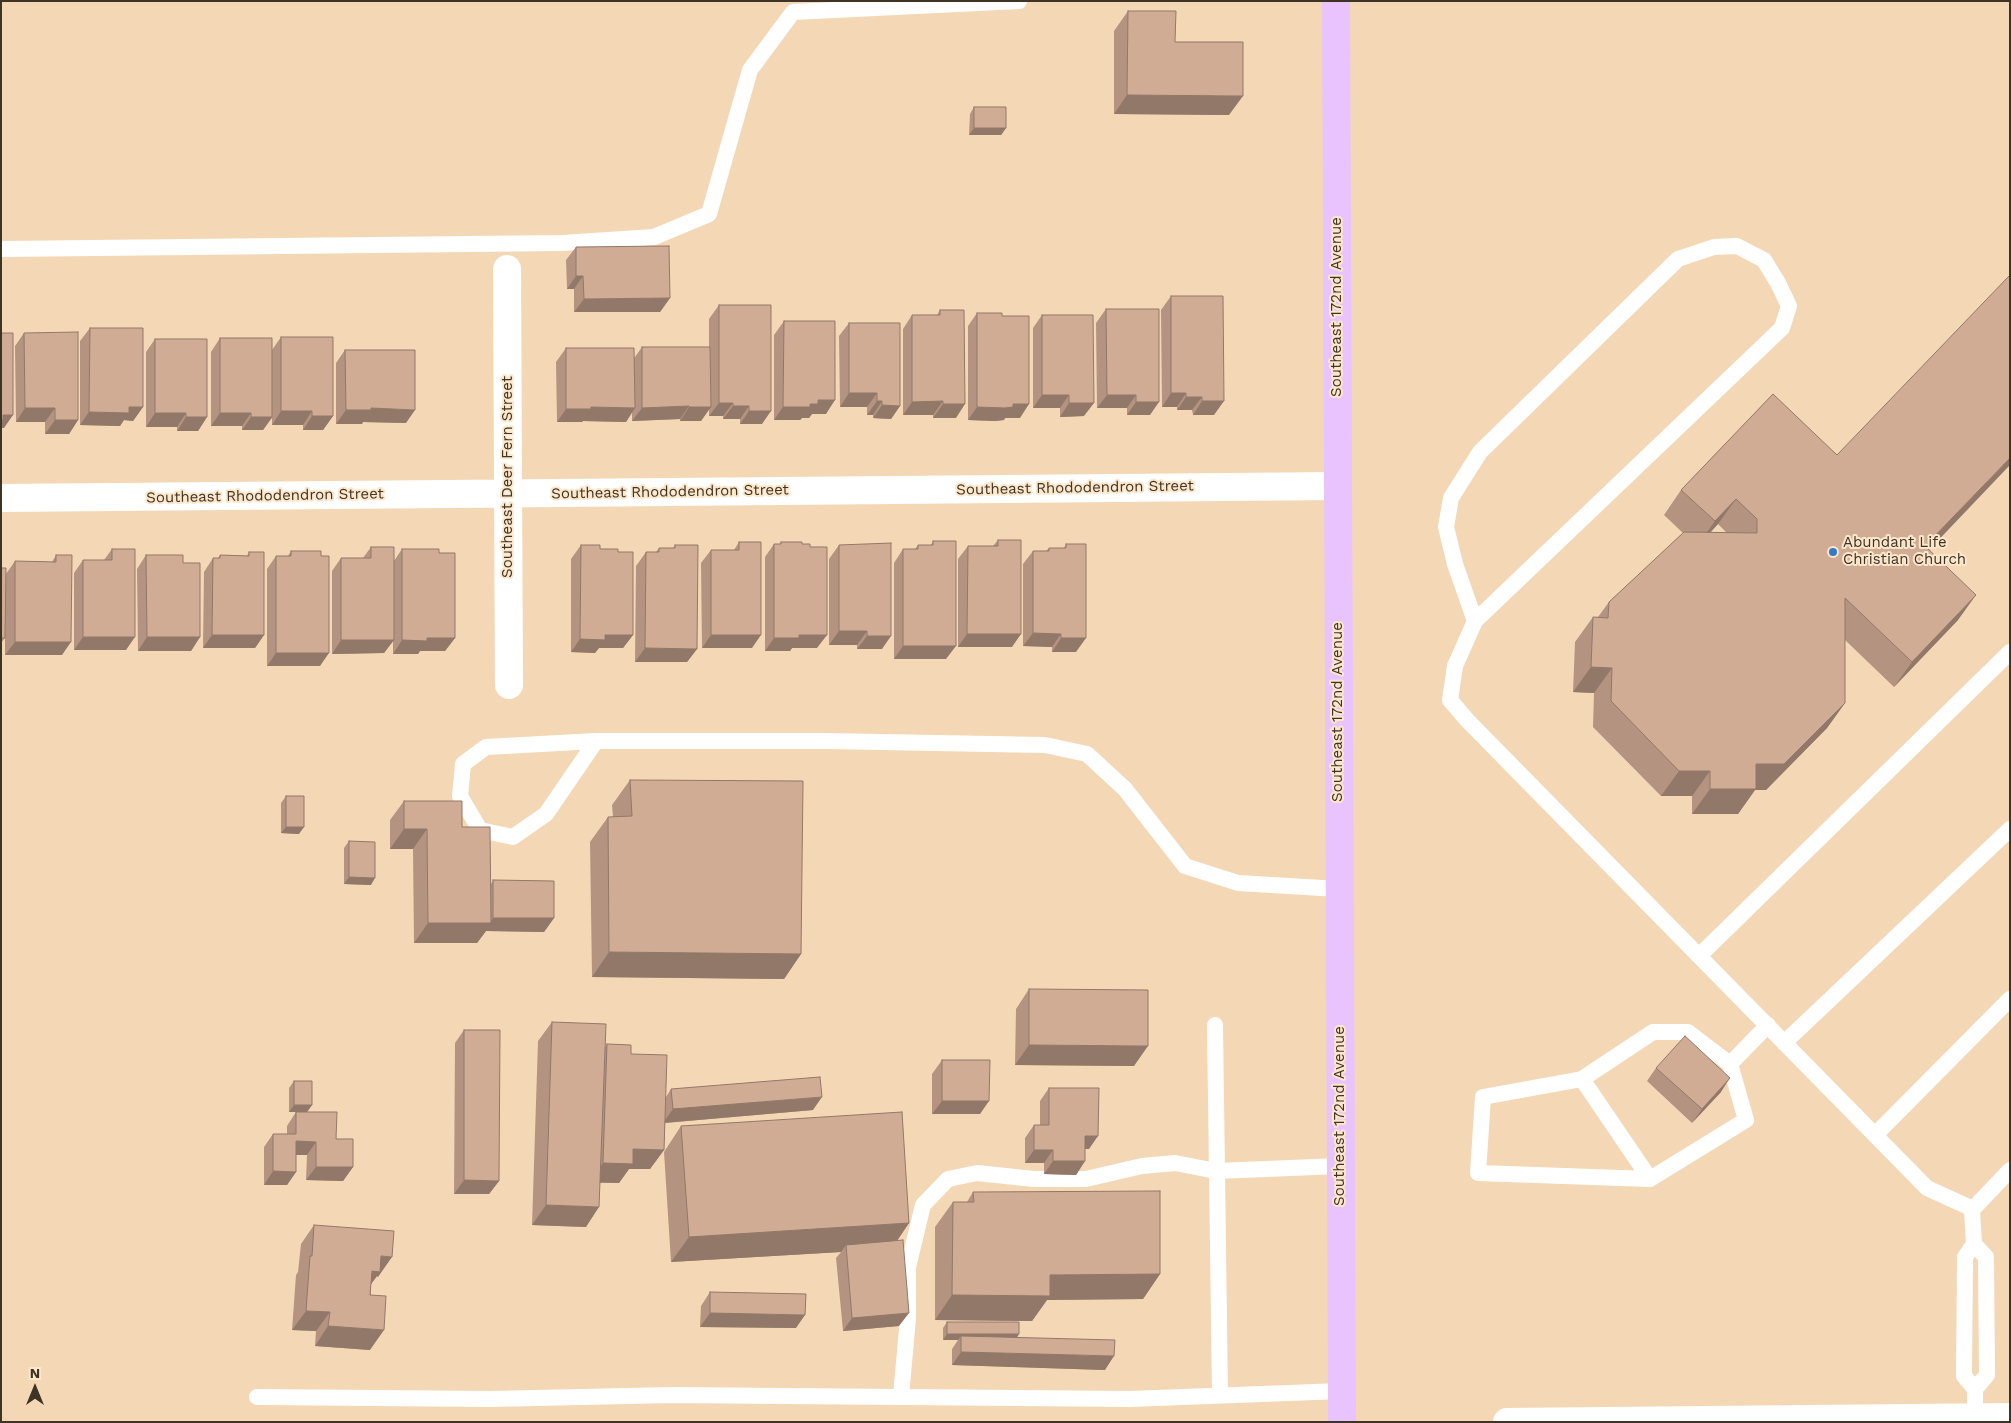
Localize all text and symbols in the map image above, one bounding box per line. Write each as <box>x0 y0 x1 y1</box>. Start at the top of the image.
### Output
street label: Southeast 172nd Avenue <box>1328 217 1346 397</box>
street label: Southeast Deer Fern Street <box>499 376 517 578</box>
street label: Southeast Rhododendron Street <box>956 477 1194 499</box>
street label: Southeast Rhododendron Street <box>551 481 789 503</box>
street label: Southeast Rhododendron Street <box>146 485 384 507</box>
place label: Abundant Life Christian Church <box>1843 534 1966 569</box>
marker: Abundant Life Christian Church <box>1827 546 1839 558</box>
street label: Southeast 172nd Avenue <box>1329 622 1347 802</box>
street label: Southeast 172nd Avenue <box>1331 1026 1349 1206</box>
north arrow <box>10 1363 60 1413</box>
text: N <box>30 1365 40 1381</box>

